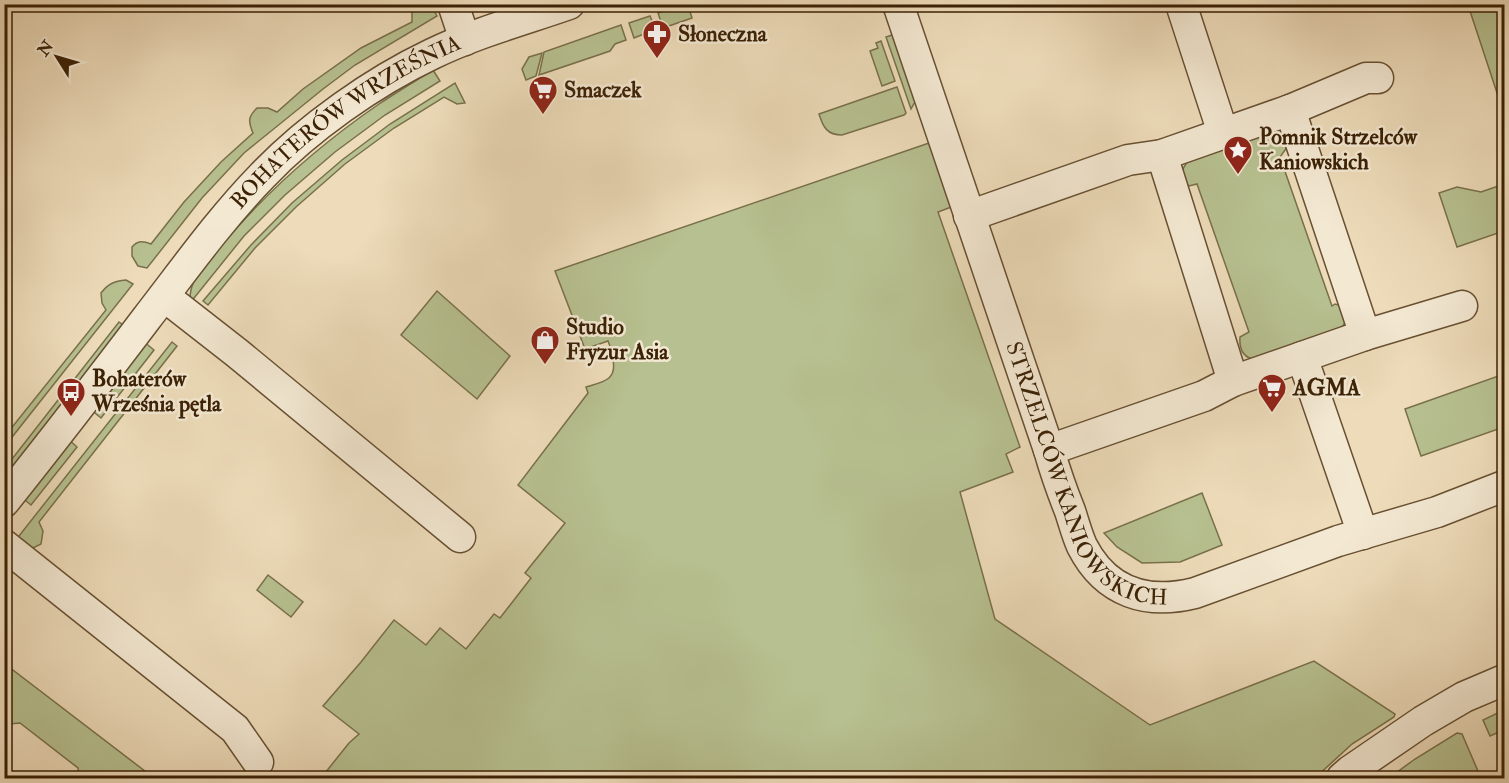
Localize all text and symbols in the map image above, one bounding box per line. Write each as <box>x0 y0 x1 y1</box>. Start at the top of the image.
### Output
pharmacy icon: Słoneczna <box>641 18 673 60</box>
place label: Słoneczna <box>678 20 768 48</box>
north arrow <box>27 27 87 87</box>
street label: BOHATERÓW WRZEŚNIA <box>224 29 465 215</box>
text: N <box>33 36 59 61</box>
supermarket icon: Smaczek <box>527 74 559 116</box>
place label: Smaczek <box>564 76 642 104</box>
place label: Pomnik Strzelców Kaniowskich <box>1259 123 1418 176</box>
place icon: Pomnik Strzelców Kaniowskich <box>1222 134 1254 176</box>
place label: Studio Fryzur Asia <box>566 313 669 367</box>
shop icon: Studio Fryzur Asia <box>529 324 561 366</box>
street label: STRZELCÓW KANIOWSKICH <box>999 338 1168 612</box>
place label: Bohaterów Września pętla <box>91 365 222 419</box>
supermarket icon: AGMA <box>1256 372 1288 414</box>
place label: AGMA <box>1292 374 1361 402</box>
bus stop icon: Bohaterów Września pętla <box>55 376 87 418</box>

